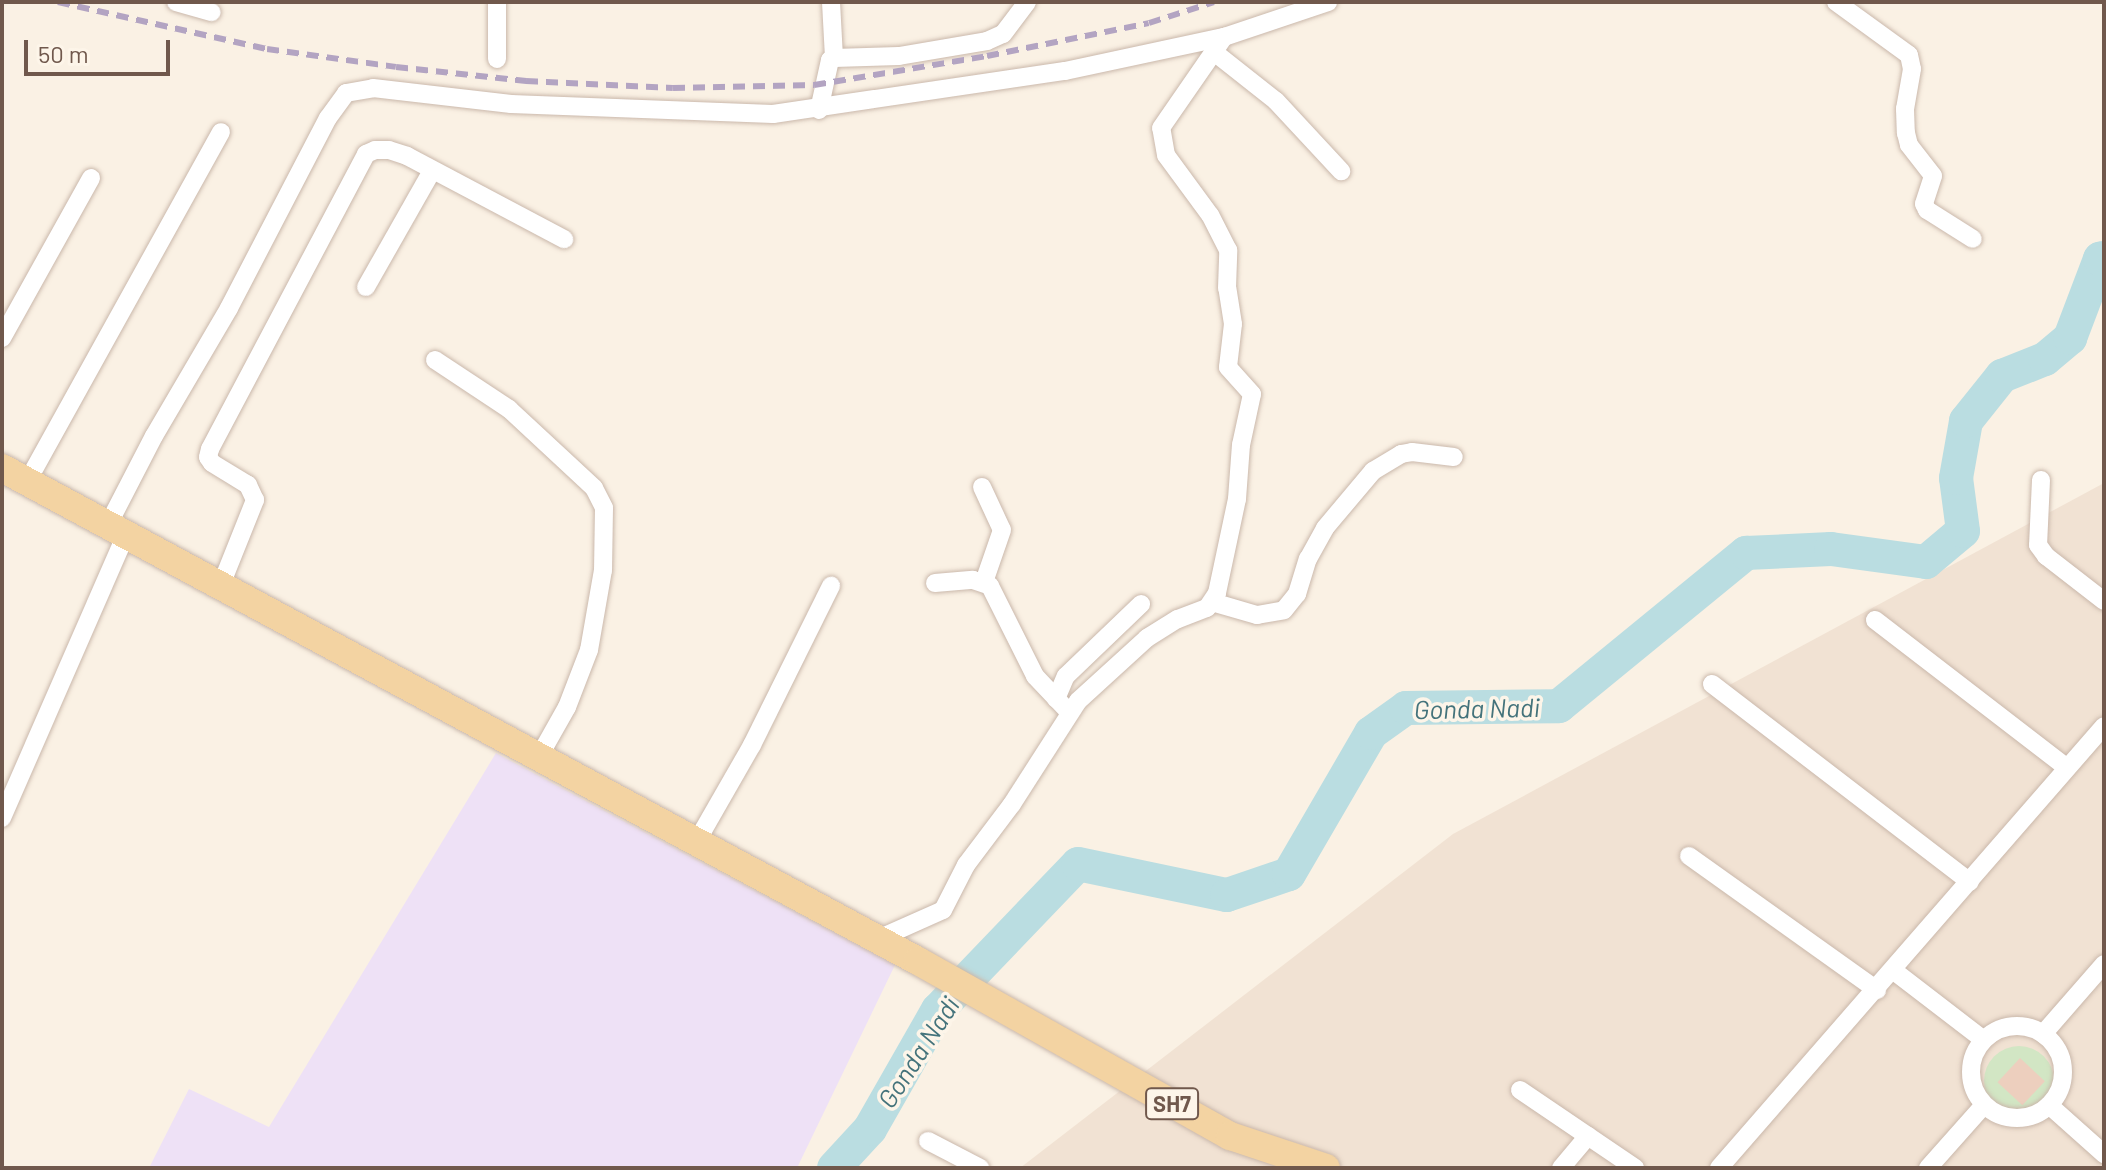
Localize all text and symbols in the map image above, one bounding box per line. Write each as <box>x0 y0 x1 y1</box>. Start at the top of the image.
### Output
scale bar <box>28 24 174 74</box>
text: 50 m <box>38 39 89 68</box>
water label: Gonda Nadi <box>1414 691 1540 725</box>
water label: Gonda Nadi <box>871 991 965 1113</box>
road number: SH7 <box>1144 1086 1200 1122</box>

